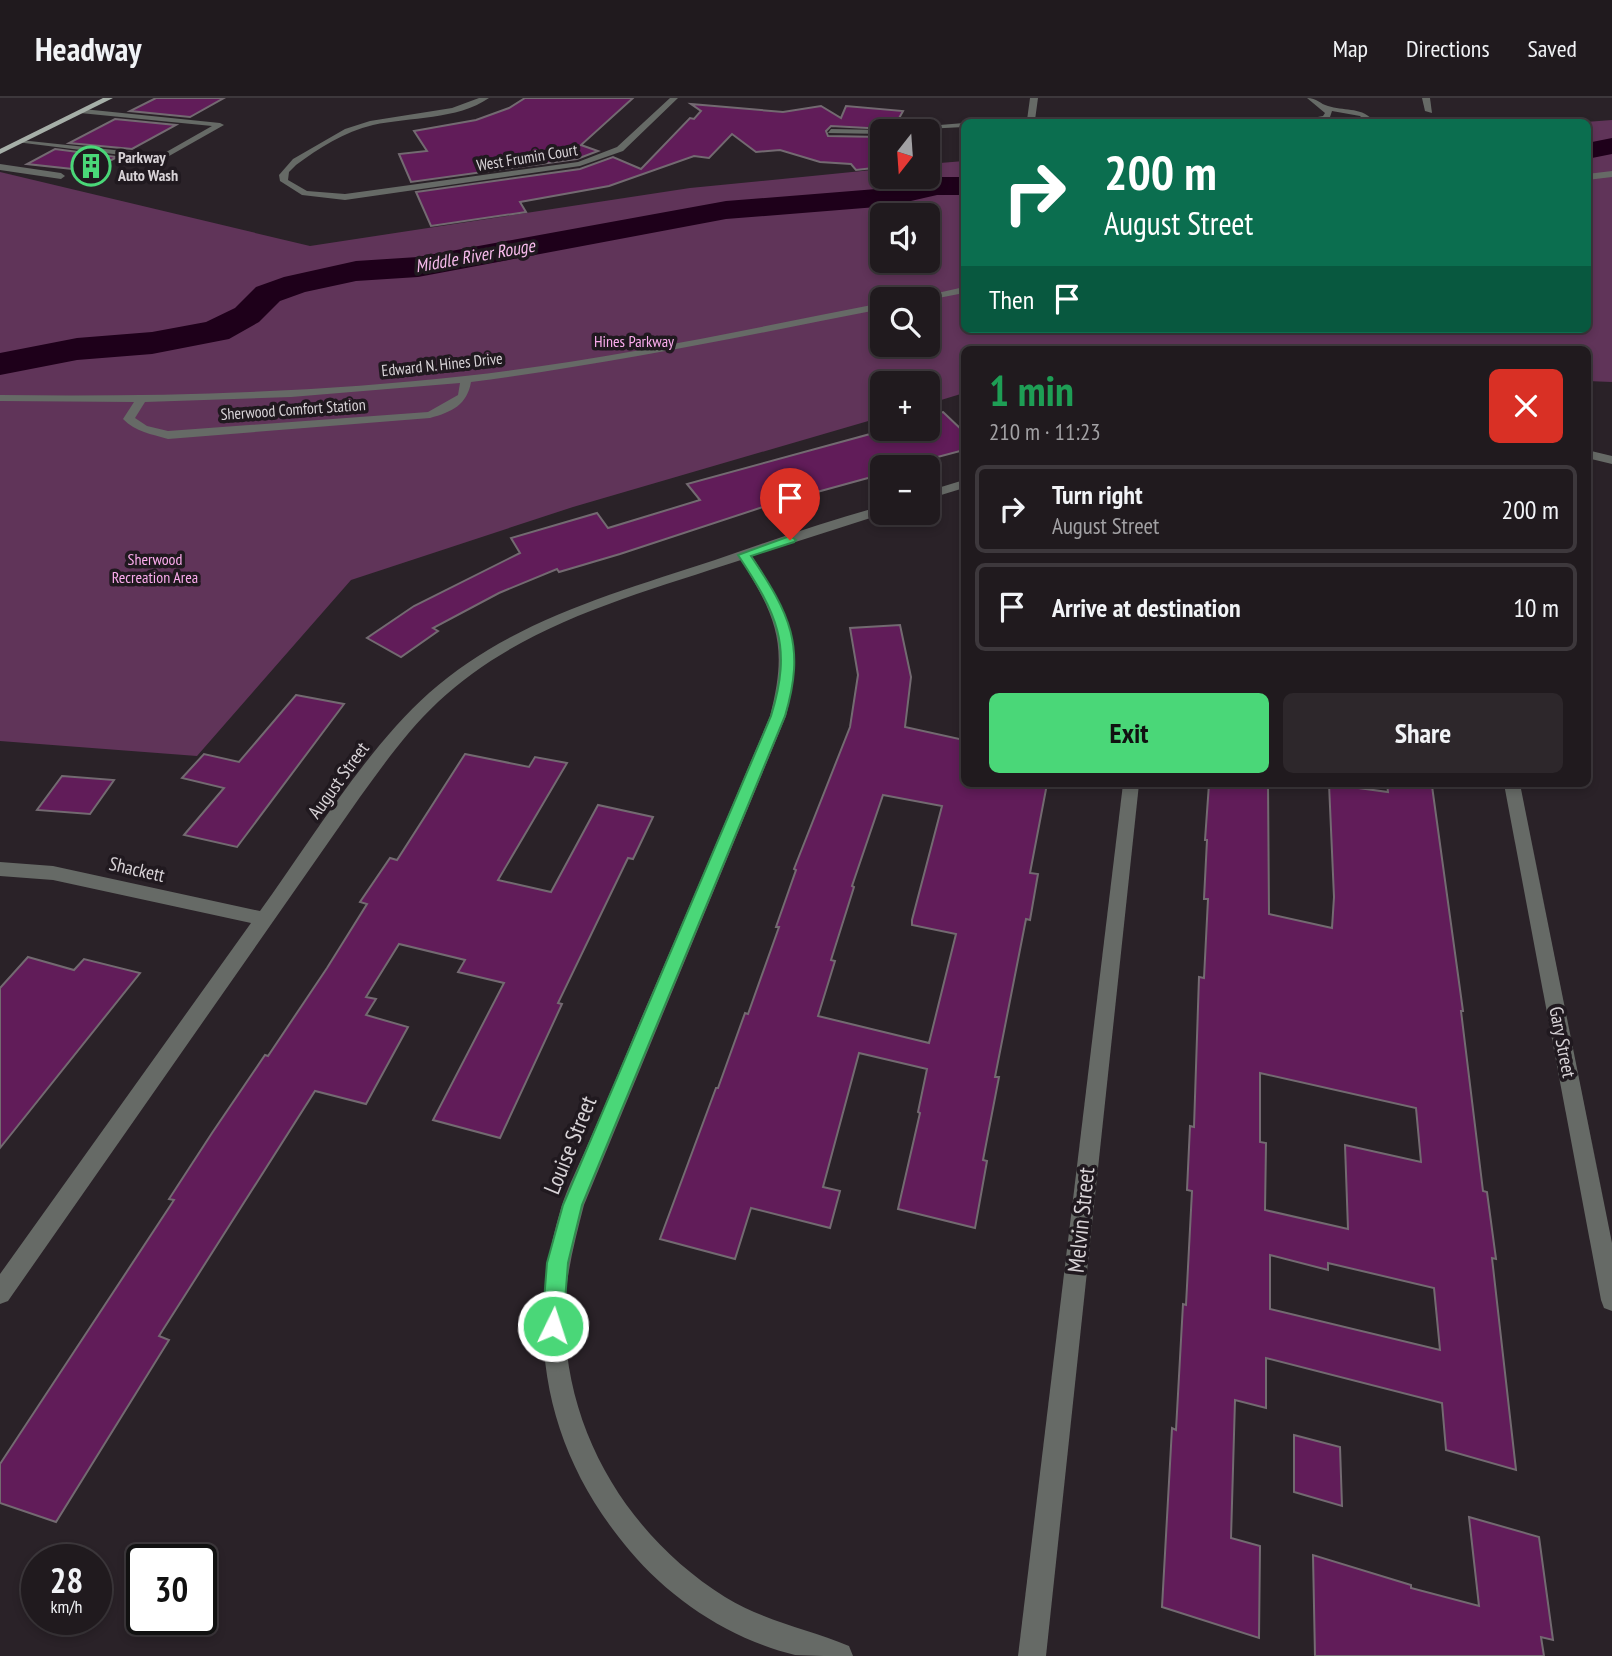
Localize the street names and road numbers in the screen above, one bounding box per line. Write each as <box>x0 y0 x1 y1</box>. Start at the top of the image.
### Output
street label: West Frumin Court <box>475 139 580 175</box>
street label: Edward N. Hines Drive <box>380 348 504 380</box>
street label: Sherwood Comfort Station <box>220 394 366 424</box>
street label: August Street <box>302 736 374 823</box>
street label: Shackett <box>107 851 168 887</box>
street label: Gary Street <box>1544 1004 1582 1080</box>
street label: Louise Street <box>537 1091 603 1198</box>
street label: Melvin Street <box>1061 1165 1101 1274</box>

